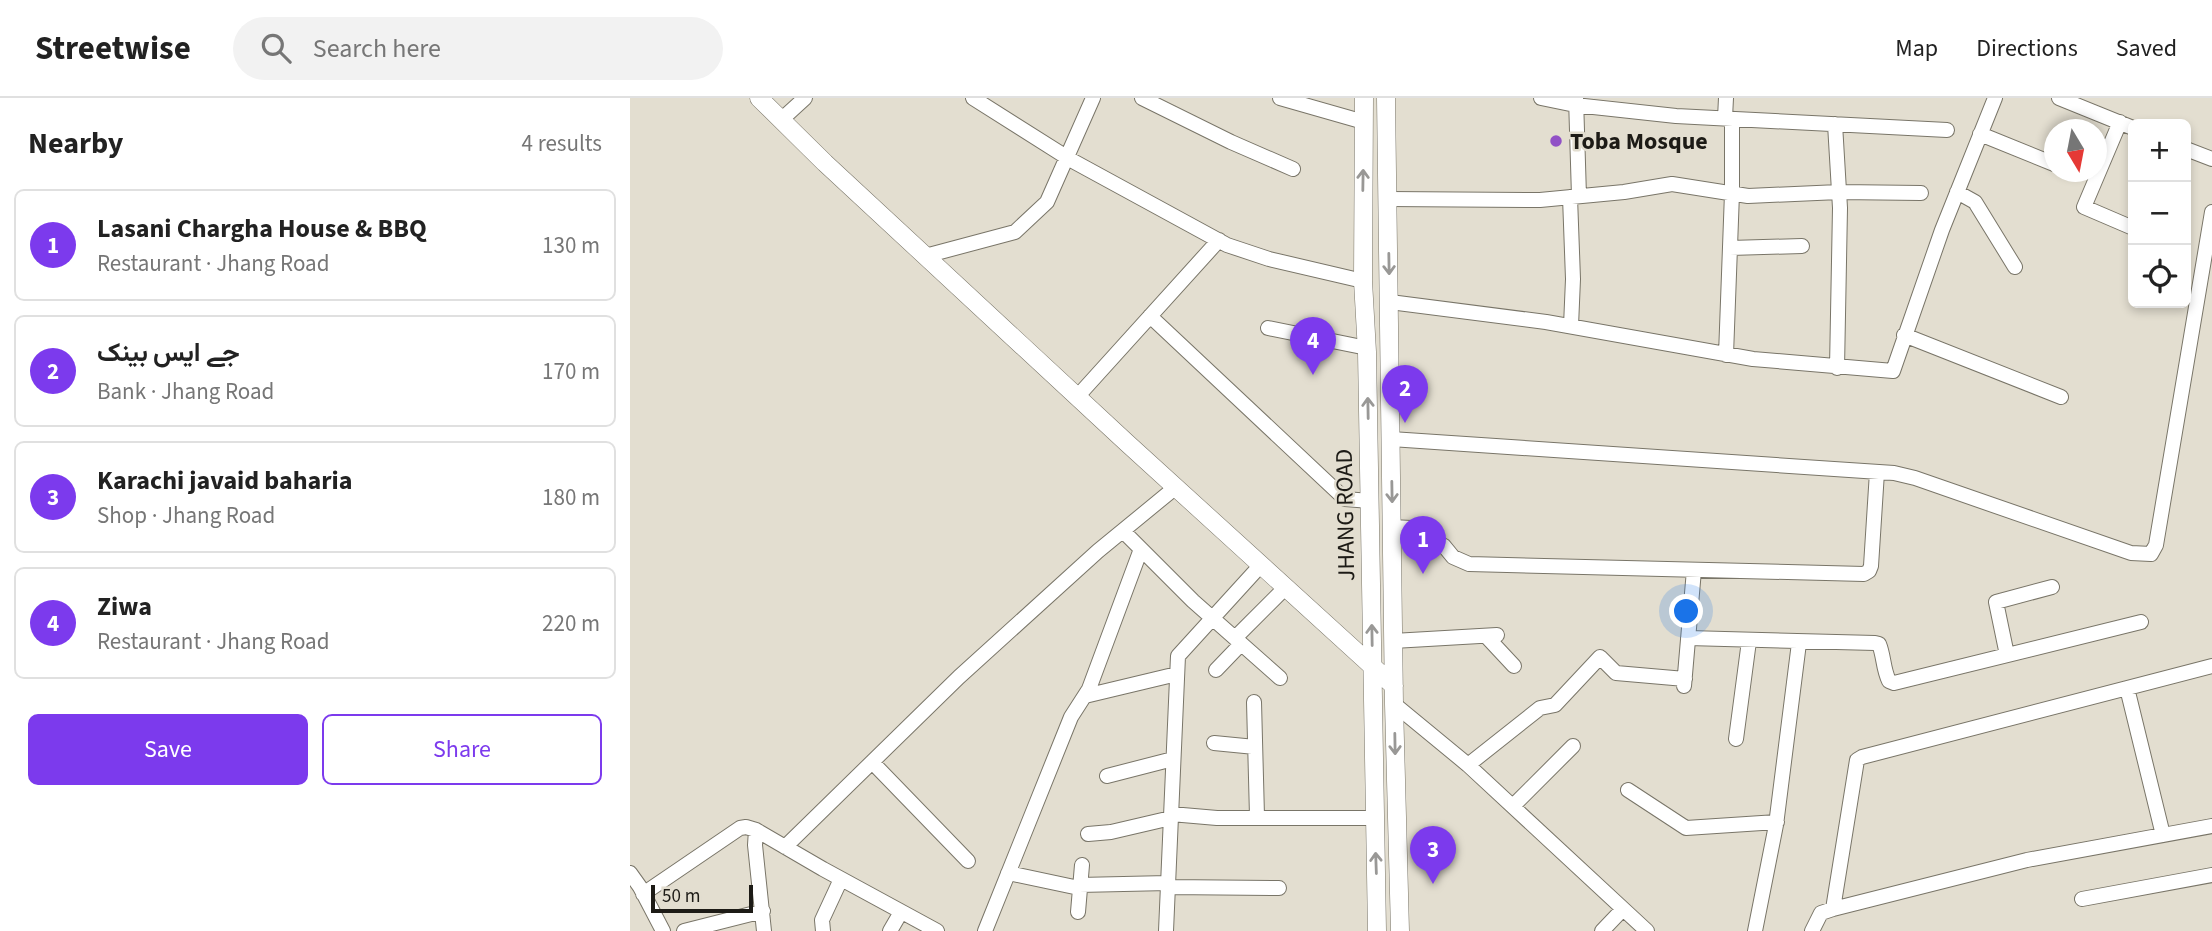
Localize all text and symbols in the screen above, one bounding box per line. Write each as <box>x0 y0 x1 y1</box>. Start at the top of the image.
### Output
search box <box>233 17 723 80</box>
text: Streetwise <box>35 25 191 72</box>
icon: search <box>257 29 295 67</box>
text: Search here <box>313 30 441 67</box>
text: Map <box>1895 31 1938 66</box>
text: Directions <box>1976 31 2078 66</box>
text: Saved <box>2116 31 2177 66</box>
north arrow <box>2044 119 2107 182</box>
map controls <box>2128 119 2191 308</box>
button: + <box>2128 119 2191 182</box>
text: Nearby <box>28 122 123 165</box>
place label: Toba Mosque <box>1570 124 1708 159</box>
text: 4 results <box>522 127 602 160</box>
marker: Toba Mosque <box>1548 133 1564 149</box>
one-way arrow <box>1356 169 1370 192</box>
button: − <box>2128 182 2191 245</box>
text: Lasani Chargha House & BBQ <box>97 210 427 247</box>
text: 1 <box>47 229 59 262</box>
text: 130 m <box>542 229 600 262</box>
button: locate <box>2128 245 2191 308</box>
text: Restaurant · Jhang Road <box>97 247 329 280</box>
one-way arrow <box>1382 252 1396 275</box>
pin: 4 <box>1290 317 1336 375</box>
text: جے ایس بینک <box>97 334 240 371</box>
text: 2 <box>47 355 59 388</box>
text: 170 m <box>542 355 600 388</box>
pin: 2 <box>1382 365 1428 423</box>
text: Bank · Jhang Road <box>97 375 274 408</box>
one-way arrow <box>1361 397 1375 420</box>
street label: JHANG ROAD <box>1327 448 1364 582</box>
text: Karachi javaid baharia <box>97 462 352 499</box>
one-way arrow <box>1385 480 1399 503</box>
text: 3 <box>47 481 59 514</box>
text: 180 m <box>542 481 600 514</box>
text: Shop · Jhang Road <box>97 499 275 532</box>
pin: 1 <box>1400 516 1446 574</box>
text: Ziwa <box>97 588 152 625</box>
your location <box>1669 594 1703 628</box>
text: 4 <box>47 607 59 640</box>
text: 220 m <box>542 607 600 640</box>
one-way arrow <box>1365 624 1379 647</box>
text: Restaurant · Jhang Road <box>97 625 329 658</box>
button: Save <box>28 714 308 785</box>
button: Share <box>322 714 602 785</box>
one-way arrow <box>1388 732 1402 755</box>
pin: 3 <box>1410 826 1456 884</box>
one-way arrow <box>1369 852 1382 875</box>
scale bar <box>651 882 752 914</box>
text: 50 m <box>662 883 700 910</box>

